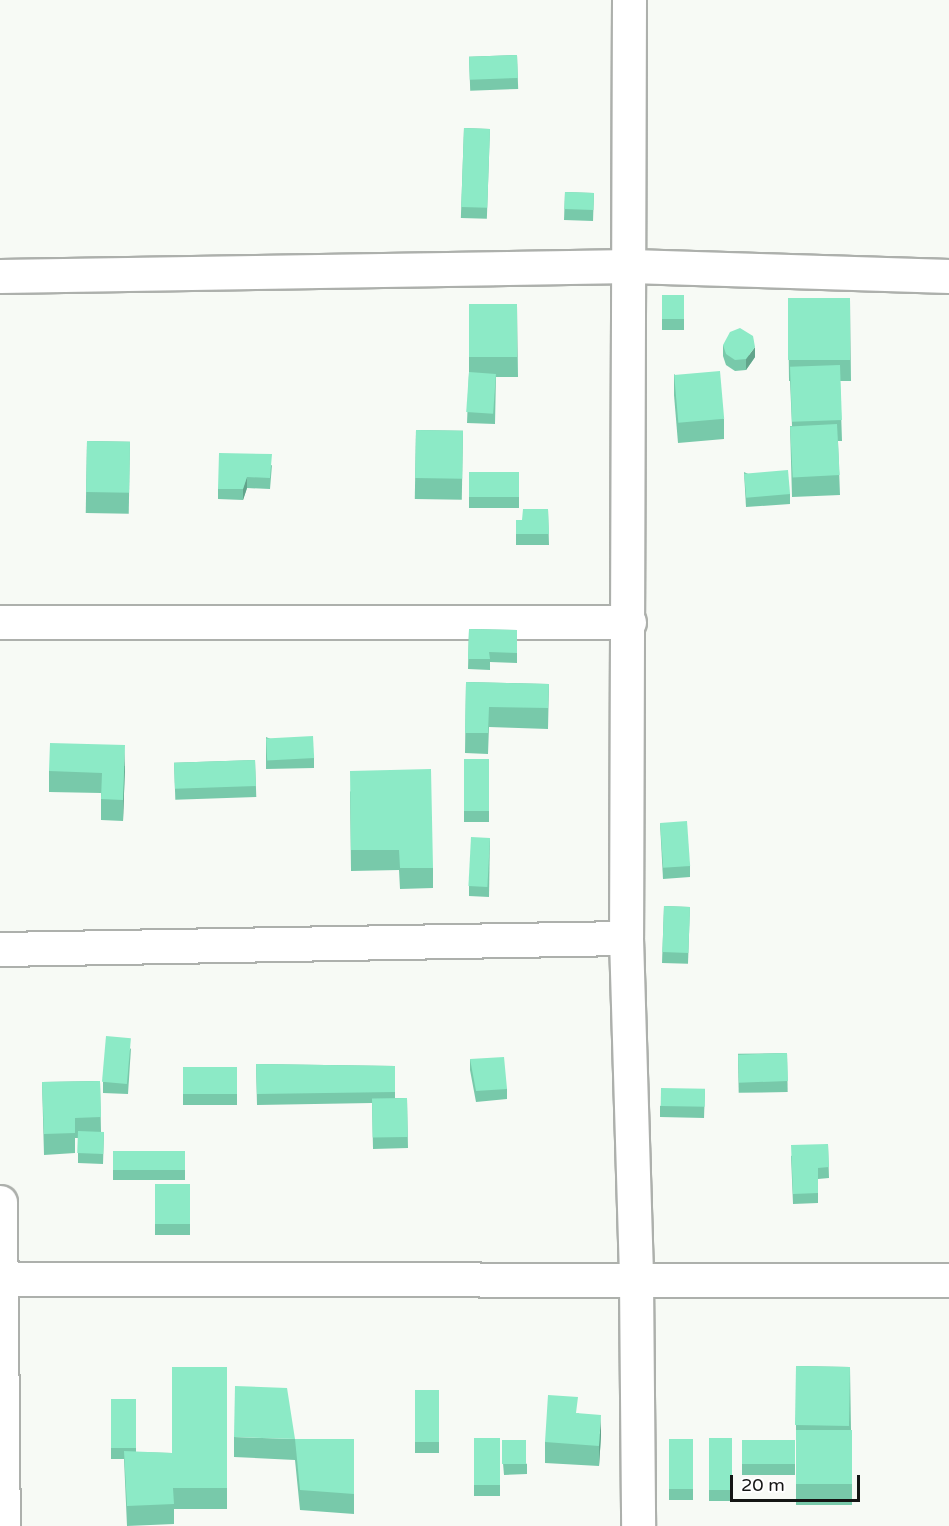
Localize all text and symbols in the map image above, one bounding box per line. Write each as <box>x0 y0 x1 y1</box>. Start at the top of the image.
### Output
scale bar <box>733 1463 864 1501</box>
text: 20 m <box>741 1474 785 1496</box>

